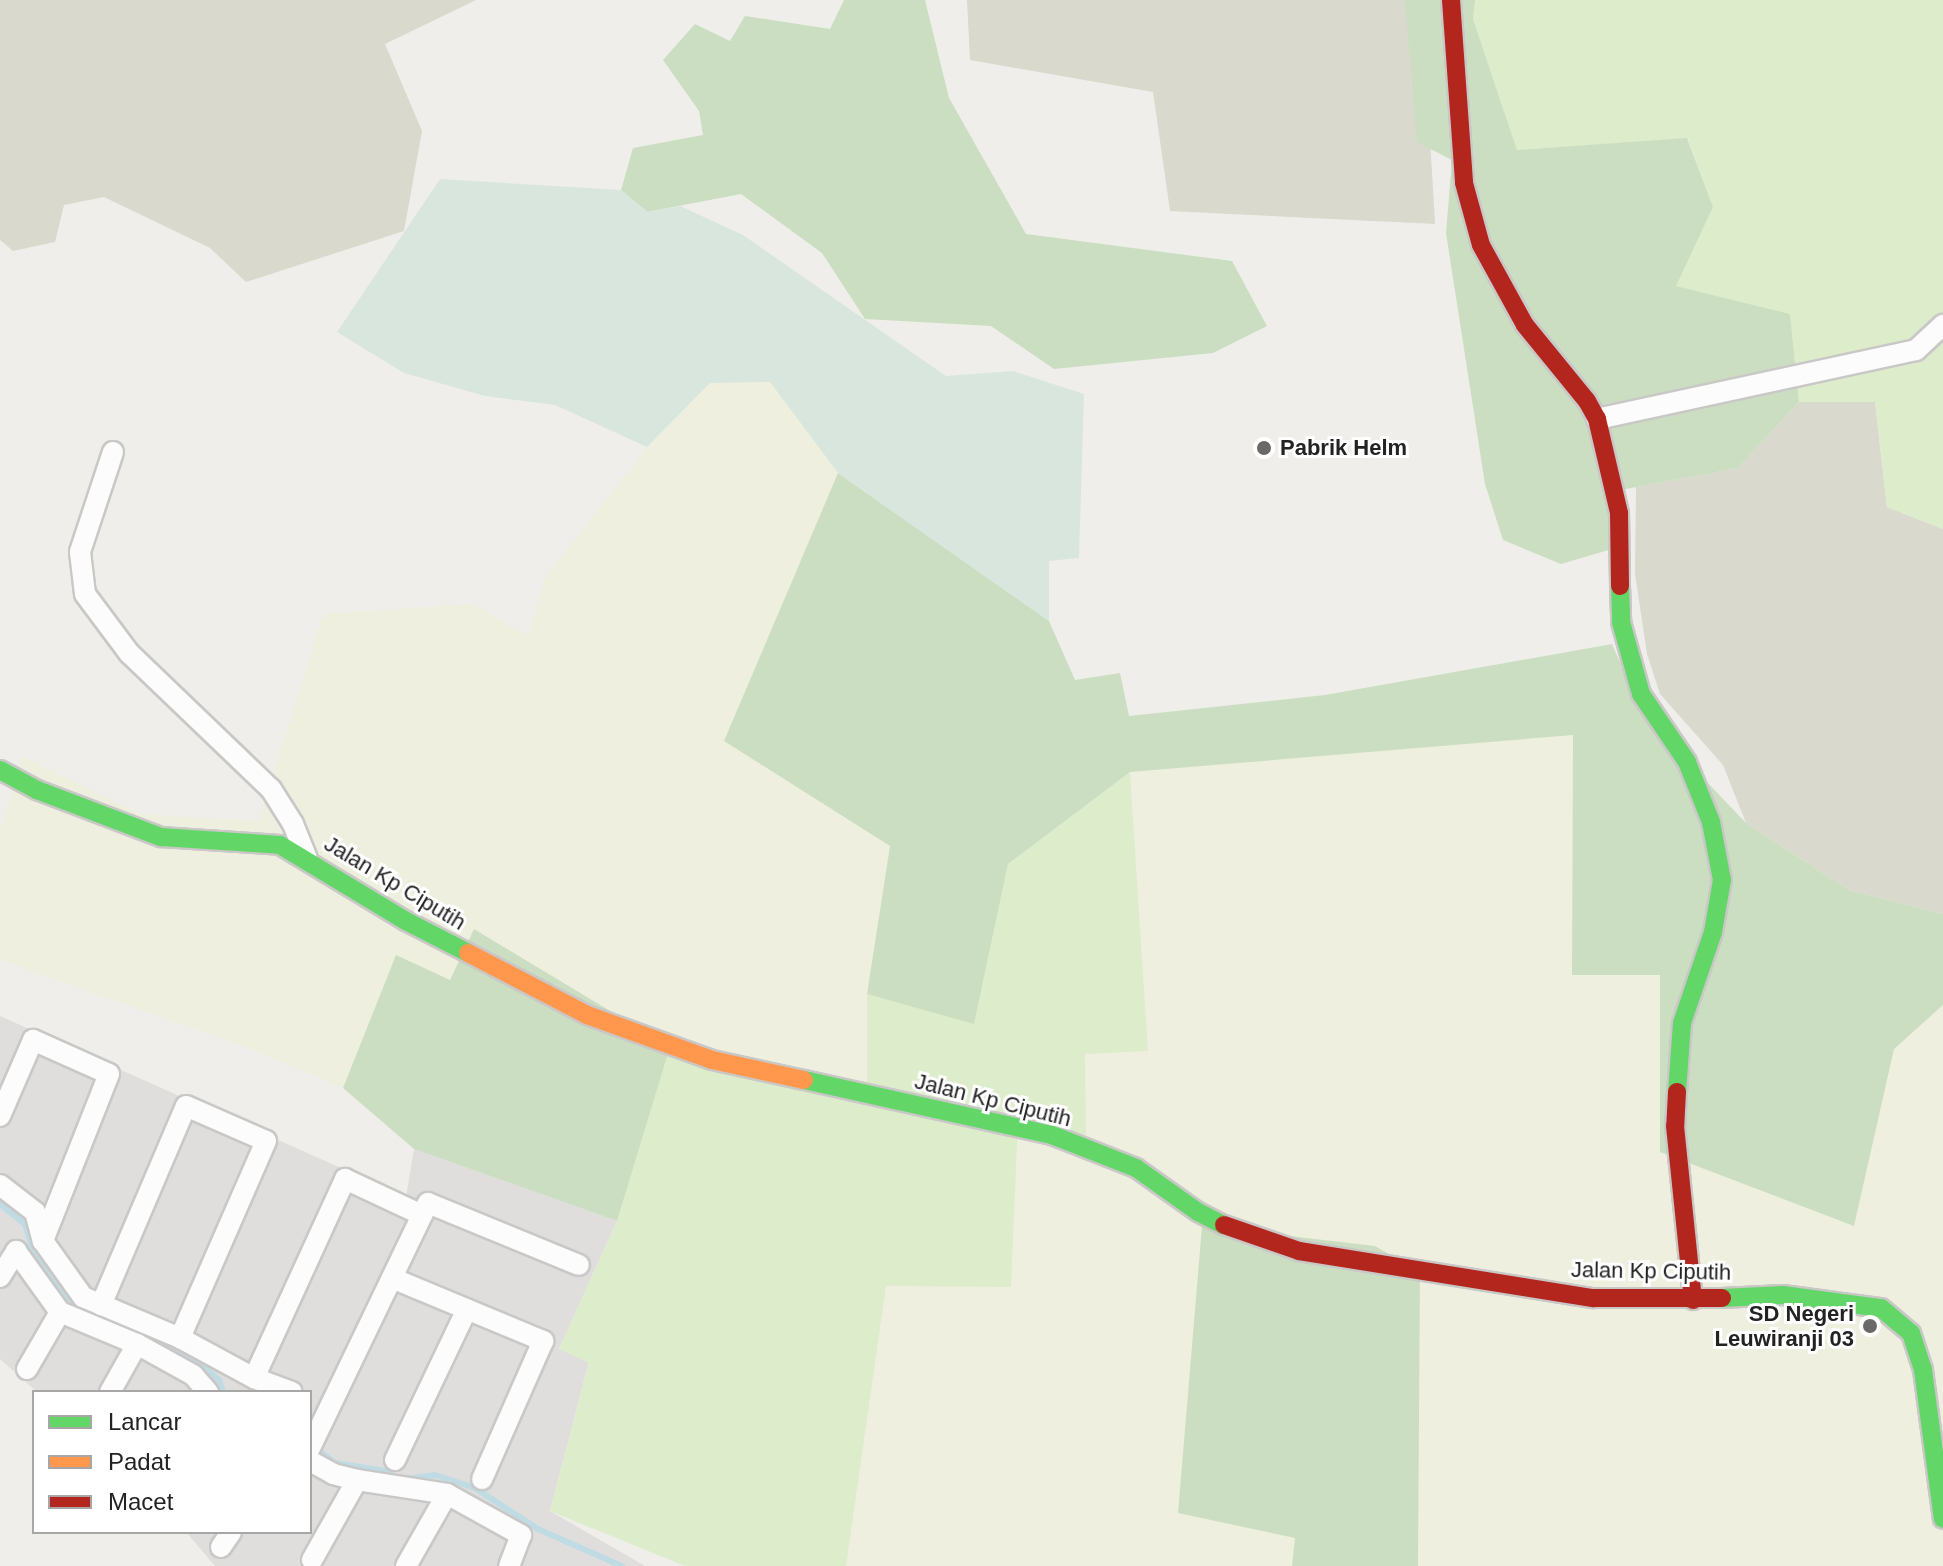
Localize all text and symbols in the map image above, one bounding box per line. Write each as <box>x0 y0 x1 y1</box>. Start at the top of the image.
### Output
place label: Pabrik Helm <box>1280 435 1407 461</box>
marker: Pabrik Helm <box>1255 439 1273 457</box>
street label: Jalan Kp Ciputih <box>320 830 470 936</box>
street label: Jalan Kp Ciputih <box>912 1068 1074 1132</box>
street label: Jalan Kp Ciputih <box>1571 1256 1731 1286</box>
place label: SD Negeri Leuwiranji 03 <box>1715 1300 1854 1352</box>
marker: SD Negeri Leuwiranji 03 <box>1861 1317 1879 1335</box>
legend <box>32 1390 312 1534</box>
text: Lancar <box>108 1408 181 1435</box>
text: Padat <box>108 1448 171 1475</box>
text: Macet <box>108 1488 173 1515</box>

